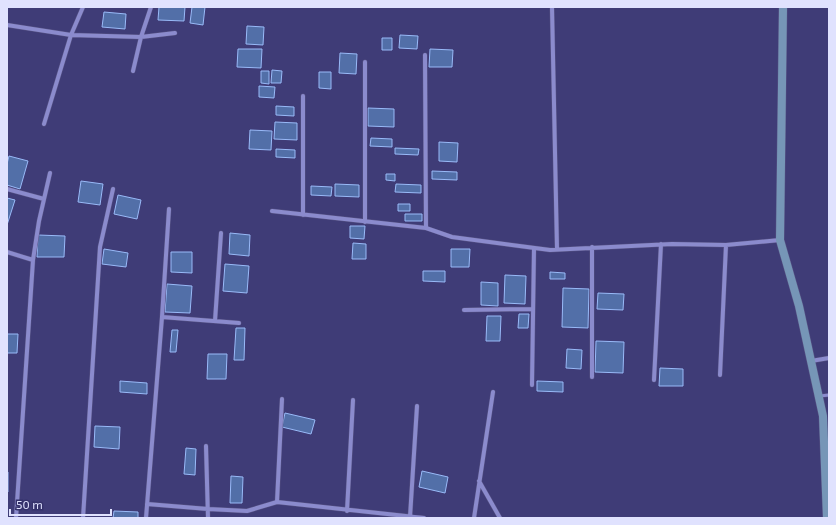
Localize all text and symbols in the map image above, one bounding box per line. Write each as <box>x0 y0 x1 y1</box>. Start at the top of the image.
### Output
scale bar <box>10 491 111 517</box>
text: 50 m <box>16 497 43 511</box>

